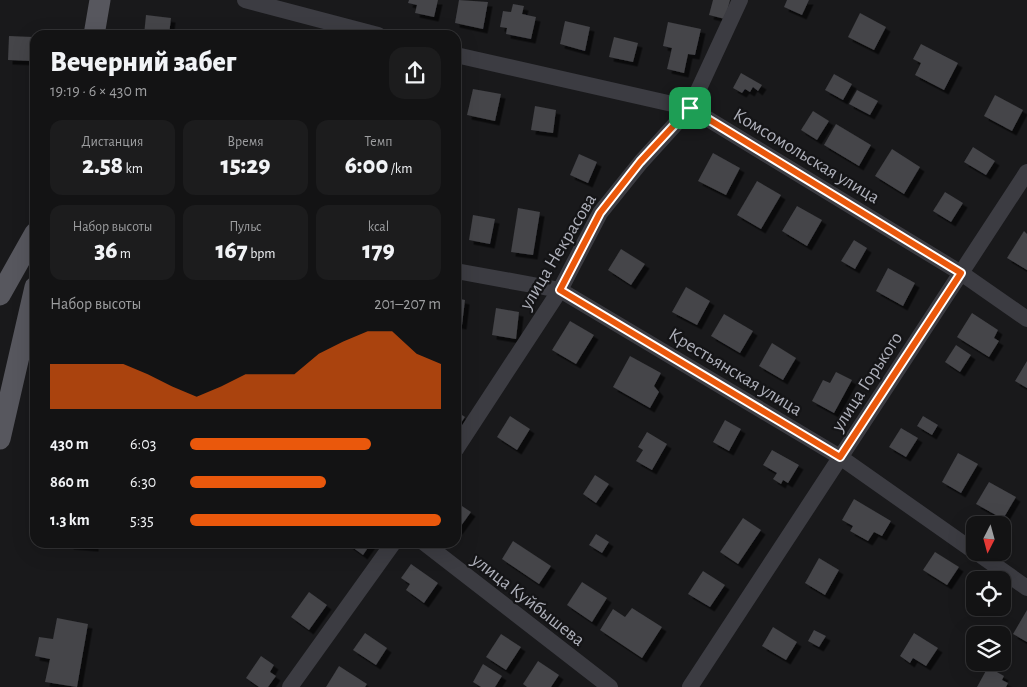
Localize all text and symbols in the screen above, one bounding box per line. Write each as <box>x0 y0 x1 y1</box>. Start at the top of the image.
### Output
button: share <box>389 47 441 99</box>
text: Вечерний забег <box>50 49 236 77</box>
text: 19:19 · 6 × 430 m <box>50 83 147 99</box>
pin <box>669 87 711 129</box>
icon: arrive <box>676 94 704 122</box>
street label: Комсомольская улица <box>730 105 883 208</box>
text: Дистанция <box>82 135 143 149</box>
text: Время <box>227 135 264 149</box>
text: Темп <box>365 135 392 149</box>
text: 2.58 <box>82 153 123 178</box>
text: 15:29 <box>220 153 271 178</box>
text: 6:00 <box>345 153 388 178</box>
text: km <box>123 162 143 176</box>
text: /km <box>388 162 412 176</box>
street label: улица Некрасова <box>516 190 600 314</box>
text: Набор высоты <box>72 220 153 234</box>
text: Пульс <box>229 220 262 234</box>
text: kcal <box>368 220 389 234</box>
text: 36 <box>94 238 117 263</box>
text: 167 <box>215 238 248 263</box>
text: 179 <box>362 238 395 263</box>
text: m <box>117 247 131 261</box>
text: bpm <box>248 247 276 261</box>
text: Набор высоты <box>50 296 141 312</box>
text: 201–207 m <box>374 296 441 312</box>
street label: Крестьянская улица <box>665 325 806 420</box>
street label: улица Горького <box>828 329 906 436</box>
text: 430 m <box>50 436 89 452</box>
text: 6:03 <box>130 436 156 452</box>
text: 860 m <box>50 474 89 490</box>
text: 6:30 <box>130 474 156 490</box>
text: 1.3 km <box>50 512 90 528</box>
text: 5:35 <box>130 512 154 528</box>
north arrow <box>966 516 1011 561</box>
map controls <box>966 516 1011 671</box>
street label: улица Куйбышева <box>467 550 588 650</box>
button: locate <box>966 571 1011 616</box>
button: layers <box>966 626 1011 671</box>

